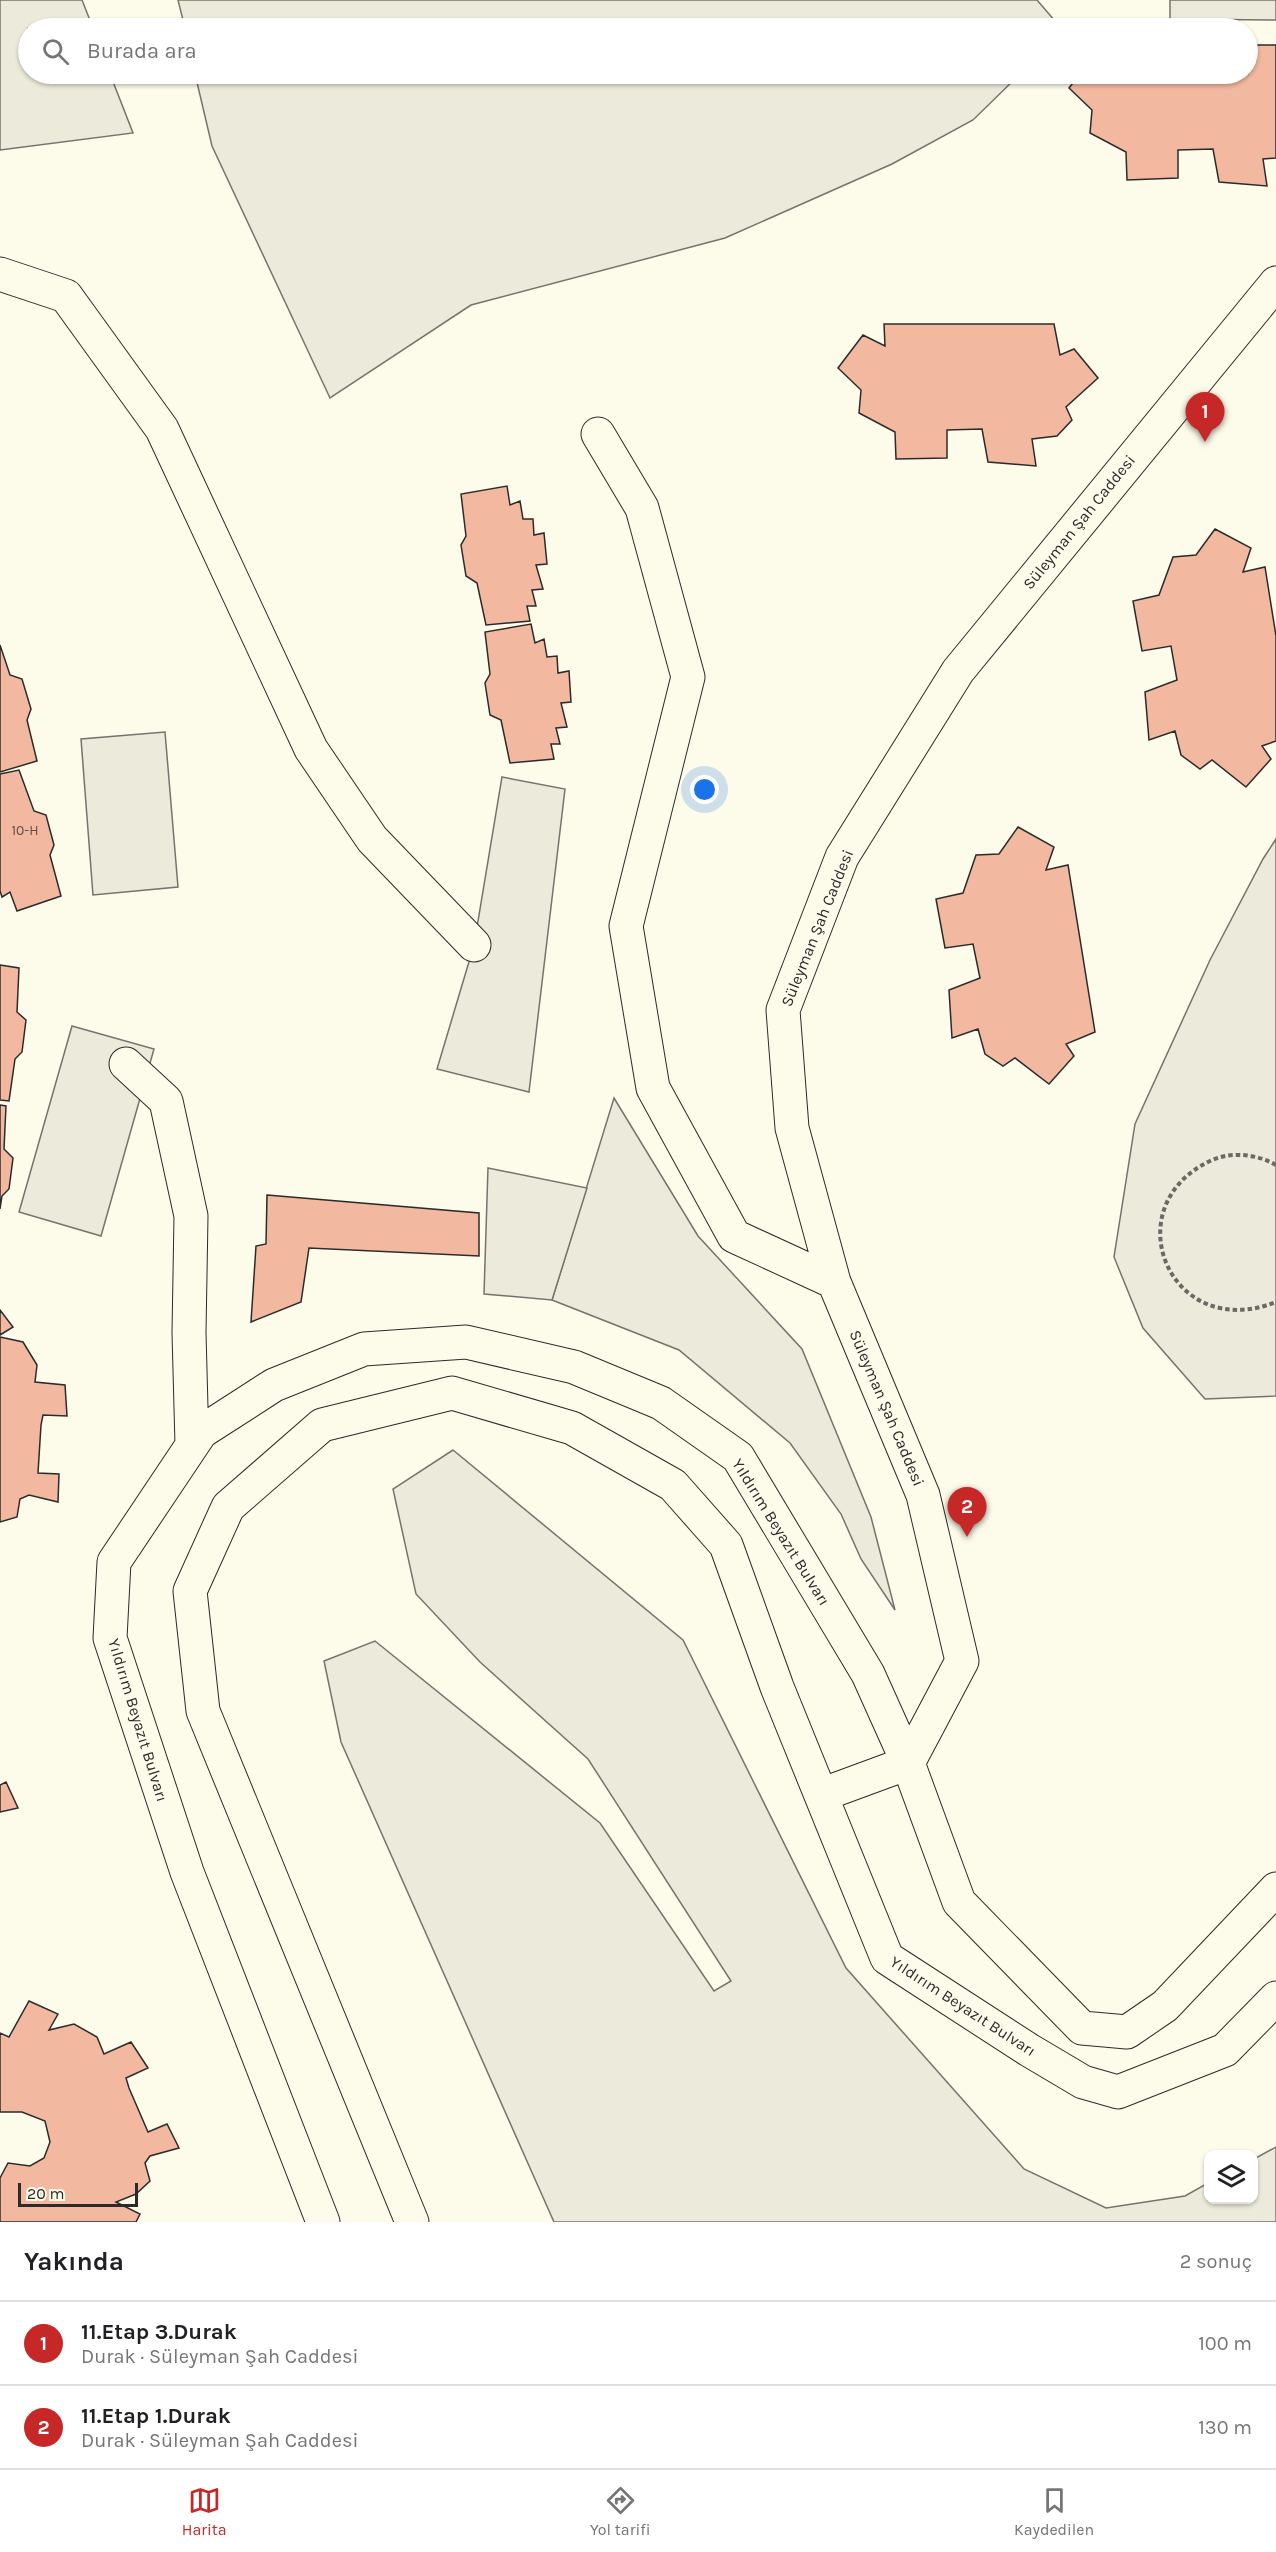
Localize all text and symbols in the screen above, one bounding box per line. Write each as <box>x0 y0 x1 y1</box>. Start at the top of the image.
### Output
search box <box>18 18 1258 84</box>
icon: search <box>39 35 72 68</box>
text: Burada ara <box>87 38 197 64</box>
pin: 1 <box>1186 392 1224 442</box>
street label: Süleyman Şah Caddesi <box>1019 451 1139 593</box>
your location <box>690 775 719 804</box>
house number: 10-H <box>11 822 39 839</box>
street label: Süleyman Şah Caddesi <box>777 847 857 1009</box>
street label: Süleyman Şah Caddesi <box>846 1327 928 1489</box>
street label: Yıldırım Beyazıt Bulvarı <box>728 1455 834 1609</box>
pin: 2 <box>948 1488 986 1537</box>
street label: Yıldırım Beyazıt Bulvarı <box>104 1636 172 1804</box>
street label: Yıldırım Beyazıt Bulvarı <box>887 1952 1039 2060</box>
map controls <box>1204 2150 1258 2204</box>
button: layers <box>1204 2150 1258 2204</box>
scale bar <box>18 2180 138 2208</box>
text: 20 m <box>27 2184 65 2203</box>
text: Yakında <box>24 2246 124 2277</box>
text: 2 sonuç <box>1180 2250 1252 2273</box>
text: 11.Etap 3.Durak <box>81 2319 237 2345</box>
text: 1 <box>40 2332 47 2355</box>
text: 100 m <box>1198 2332 1252 2355</box>
text: Durak · Süleyman Şah Caddesi <box>81 2345 358 2368</box>
text: 11.Etap 1.Durak <box>81 2403 231 2429</box>
text: 2 <box>37 2416 50 2439</box>
text: 130 m <box>1198 2416 1252 2439</box>
text: Durak · Süleyman Şah Caddesi <box>81 2429 358 2452</box>
tab: Harita <box>182 2484 227 2539</box>
tab: Yol tarifi <box>590 2484 650 2539</box>
tab: Kaydedilen <box>1014 2484 1094 2539</box>

